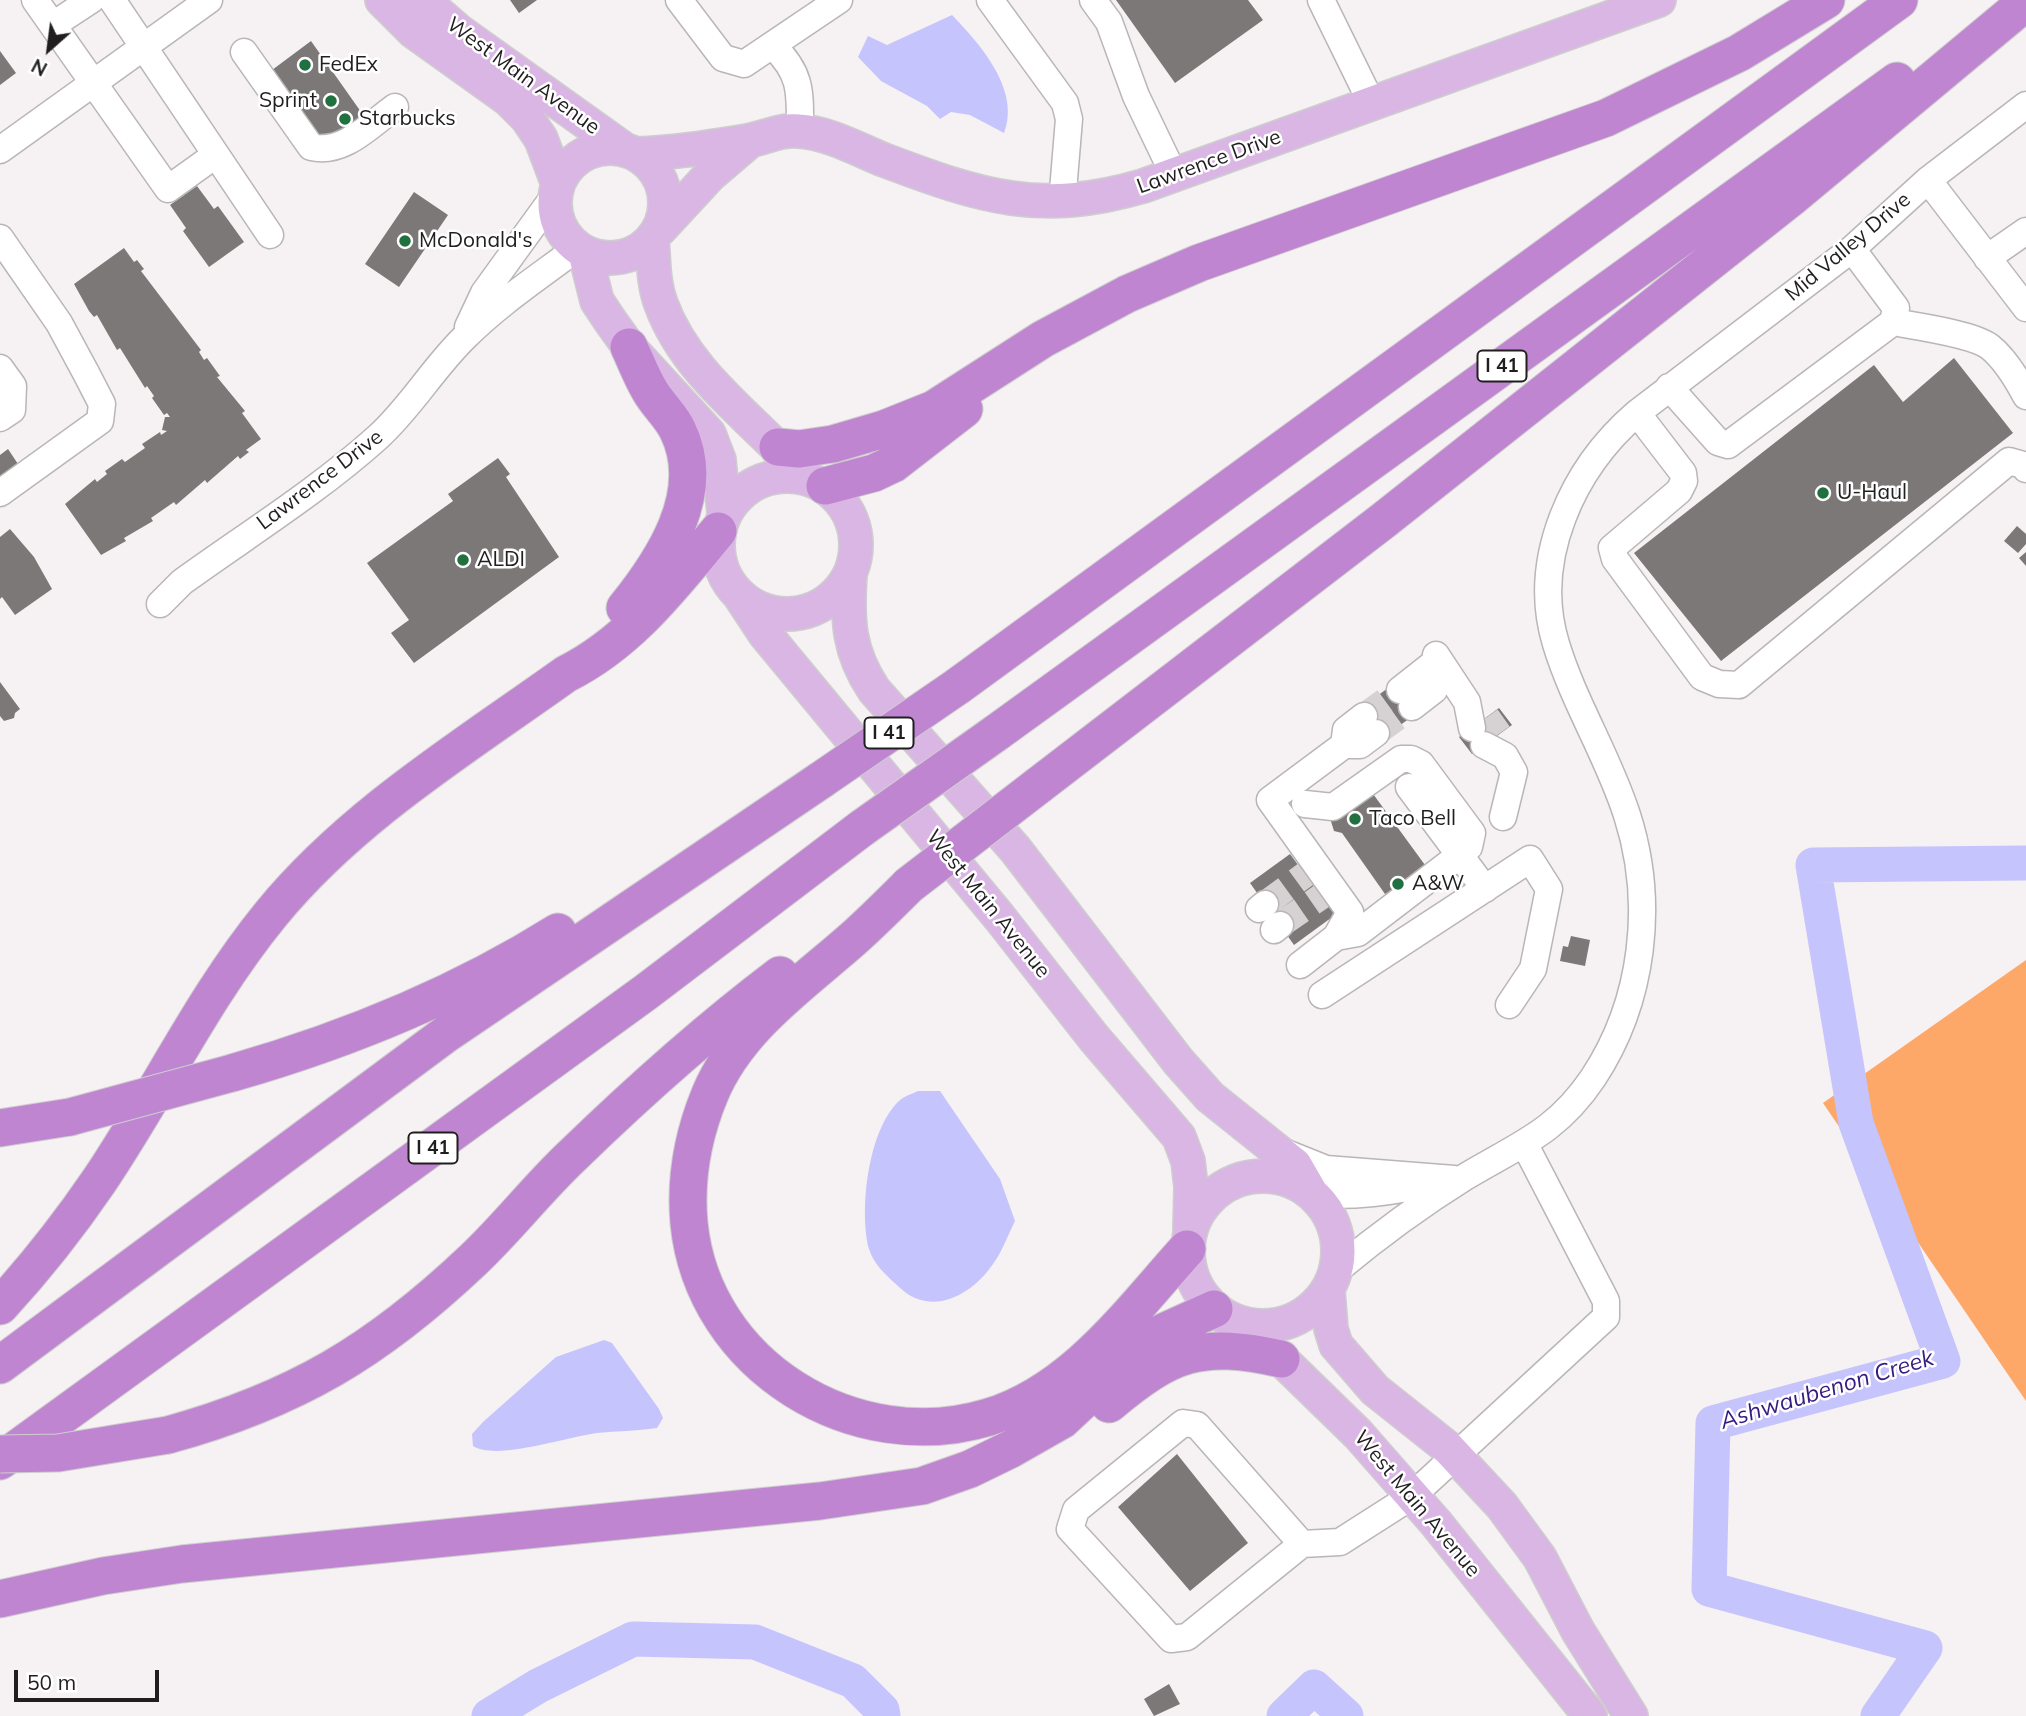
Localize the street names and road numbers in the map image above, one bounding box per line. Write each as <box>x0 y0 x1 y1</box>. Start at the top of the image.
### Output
street label: West Main Avenue <box>441 12 605 140</box>
street label: Lawrence Drive <box>1134 124 1284 200</box>
street label: Mid Valley Drive <box>1780 187 1916 307</box>
road number: I 41 <box>1478 350 1526 382</box>
street label: Lawrence Drive <box>252 424 388 536</box>
road number: I 41 <box>864 718 914 748</box>
street label: West Main Avenue <box>921 825 1055 983</box>
road number: I 41 <box>408 1132 458 1164</box>
street label: West Main Avenue <box>1348 1426 1486 1582</box>

